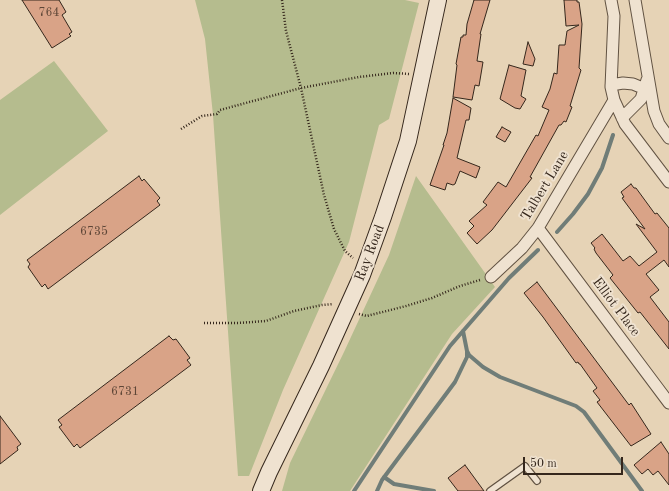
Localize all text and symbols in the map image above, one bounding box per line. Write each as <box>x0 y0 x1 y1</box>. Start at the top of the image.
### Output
house number: 764 <box>39 6 59 20</box>
street label: Talbert Lane <box>518 148 572 224</box>
street label: Ray Road <box>352 222 388 284</box>
house number: 6735 <box>80 225 108 239</box>
street label: Elliot Place <box>588 274 644 340</box>
house number: 6731 <box>111 385 139 399</box>
scale bar <box>525 449 625 475</box>
text: 50 m <box>530 458 557 470</box>

